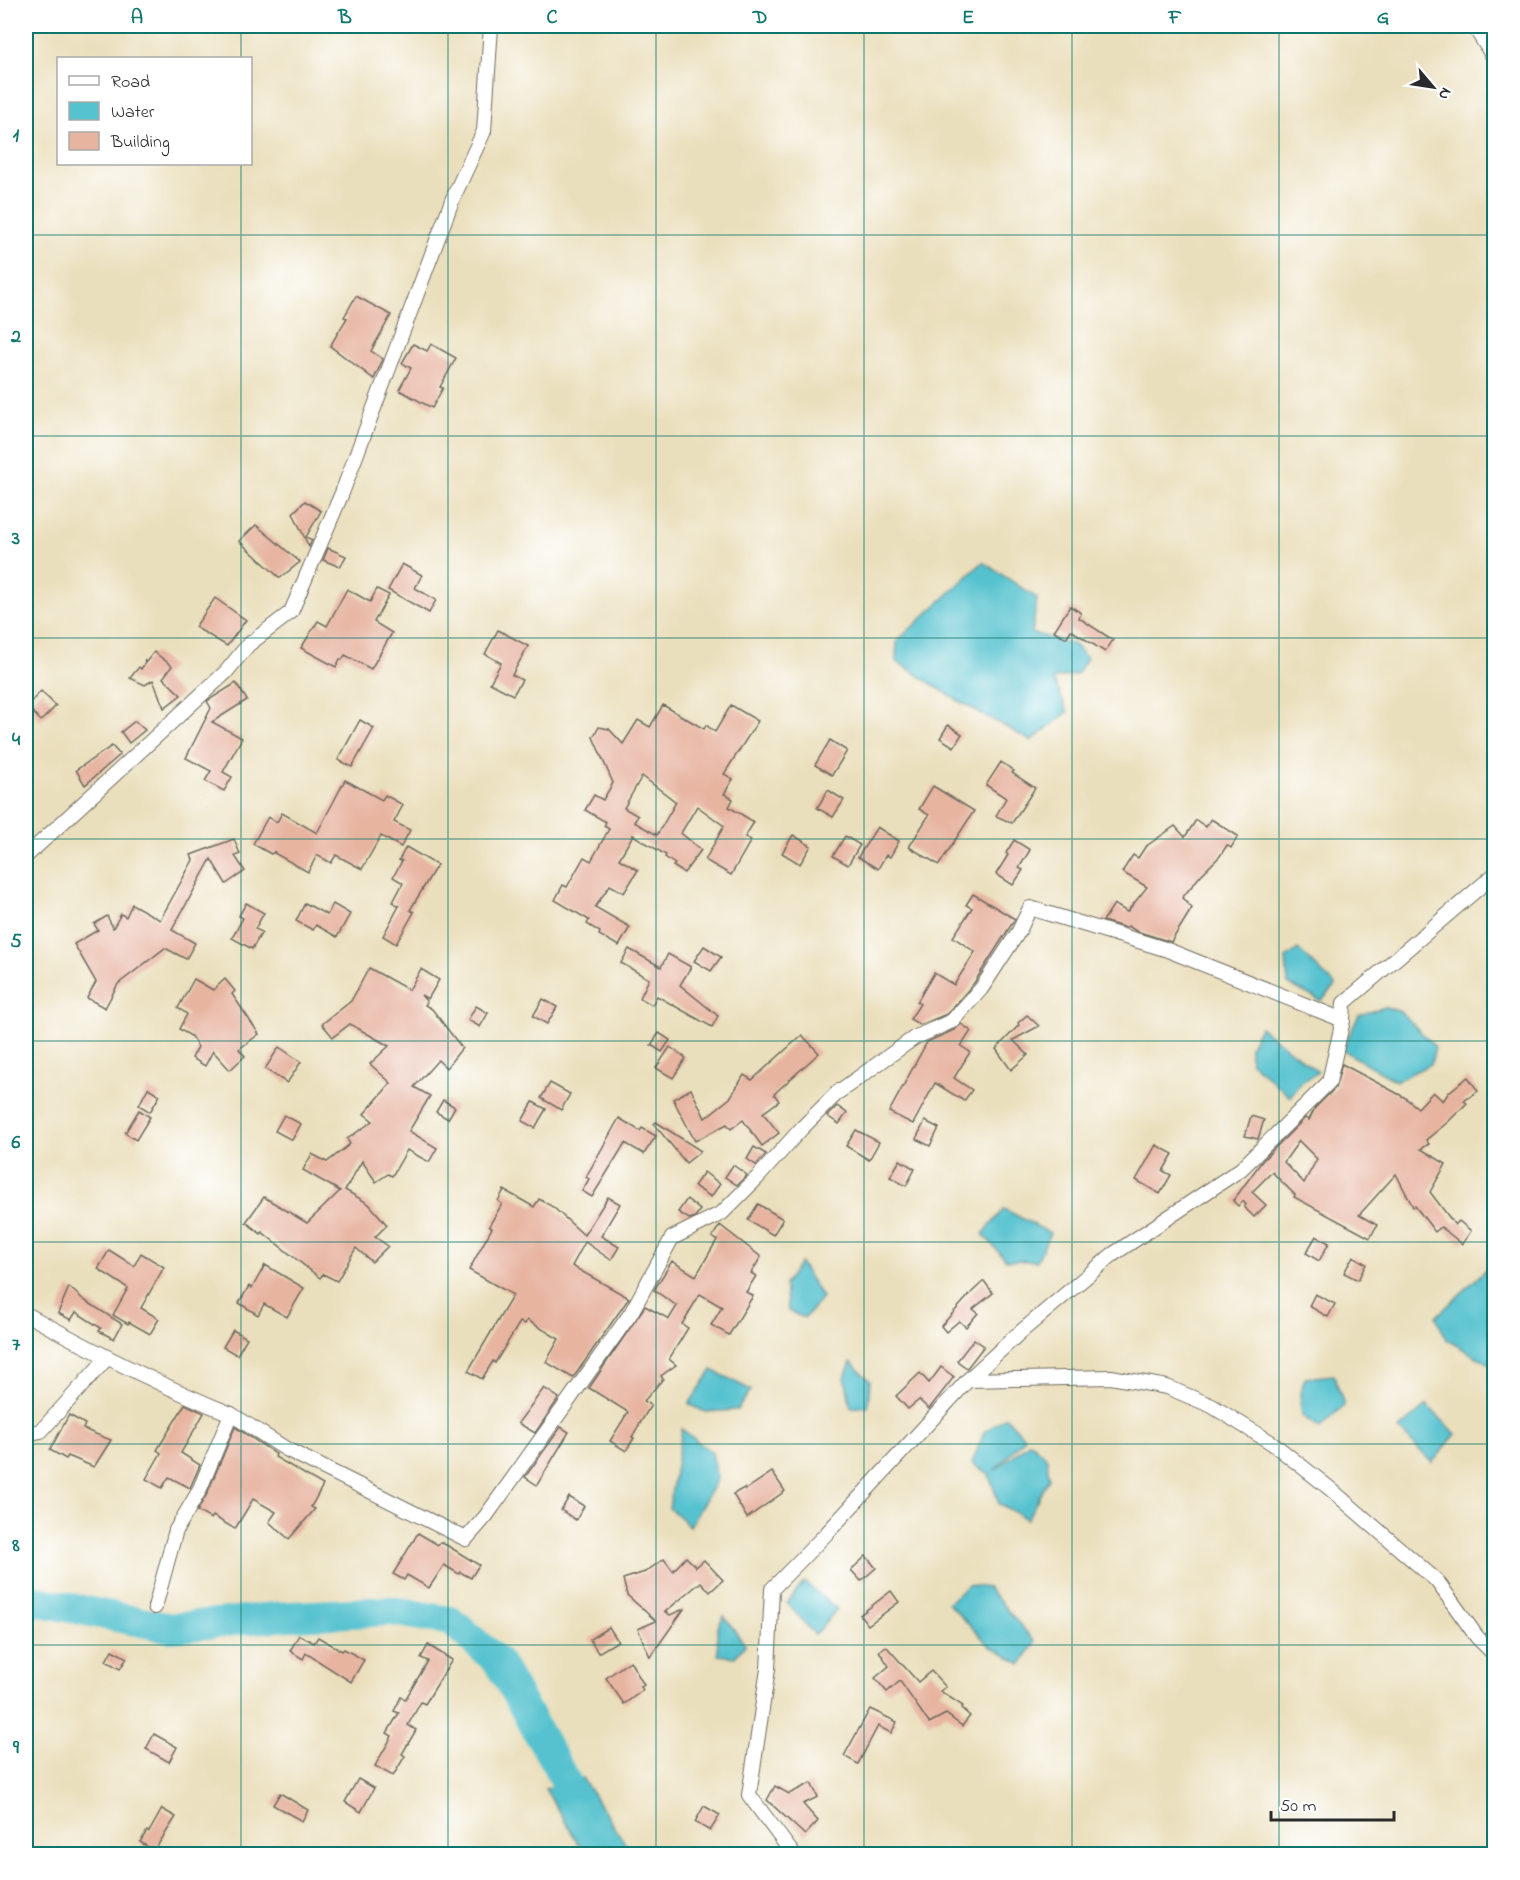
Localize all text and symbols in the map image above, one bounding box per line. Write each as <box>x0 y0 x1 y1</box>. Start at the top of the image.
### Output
text: A <box>131 4 143 33</box>
text: B <box>337 4 352 33</box>
text: C <box>547 4 558 33</box>
text: D <box>752 4 767 33</box>
text: E <box>962 4 974 33</box>
text: F <box>1168 4 1182 33</box>
text: G <box>1377 4 1390 33</box>
legend <box>57 57 252 165</box>
north arrow <box>1403 57 1463 117</box>
text: Road <box>111 70 150 96</box>
text: N <box>1431 83 1457 104</box>
text: Water <box>111 100 155 126</box>
text: 1 <box>13 122 20 151</box>
text: Building <box>110 130 170 157</box>
text: 2 <box>10 323 21 352</box>
text: 3 <box>11 525 20 554</box>
text: 4 <box>12 726 21 755</box>
text: 5 <box>10 928 22 957</box>
text: 6 <box>12 1129 21 1158</box>
text: 7 <box>12 1331 21 1360</box>
text: 8 <box>11 1532 20 1561</box>
text: 9 <box>12 1734 20 1763</box>
scale bar <box>1271 1784 1394 1822</box>
text: 50 m <box>1280 1794 1317 1820</box>

